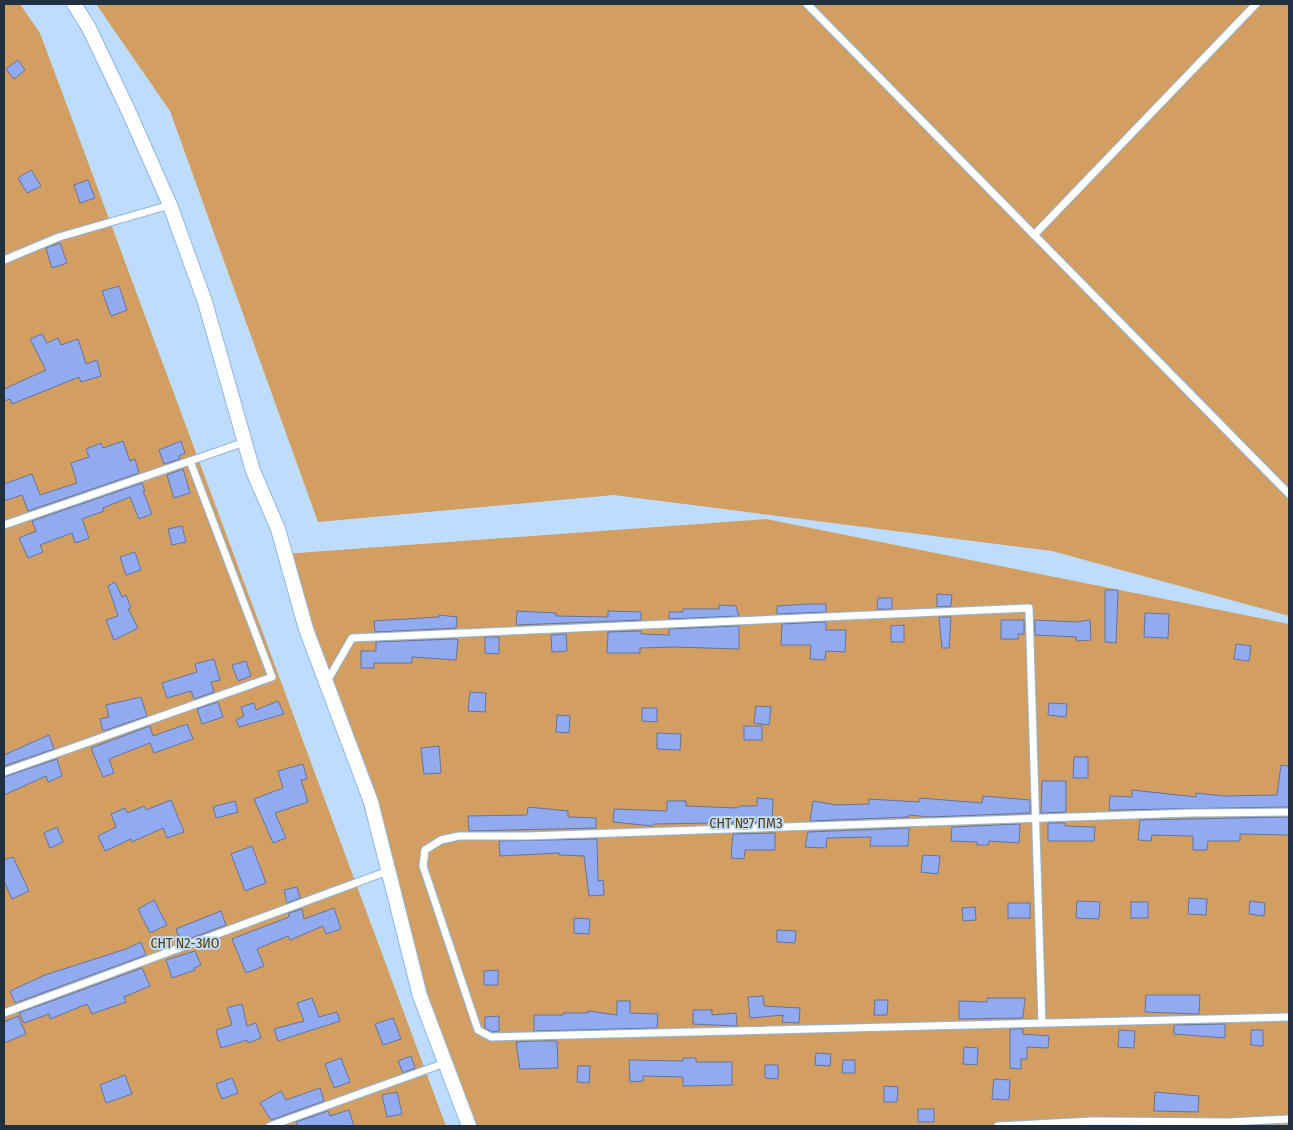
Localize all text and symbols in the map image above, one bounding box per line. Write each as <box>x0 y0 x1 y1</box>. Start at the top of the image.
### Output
park label: СНТ №7 ПМЗ <box>709 815 783 832</box>
park label: СНТ N2-ЗИО <box>150 935 220 952</box>

